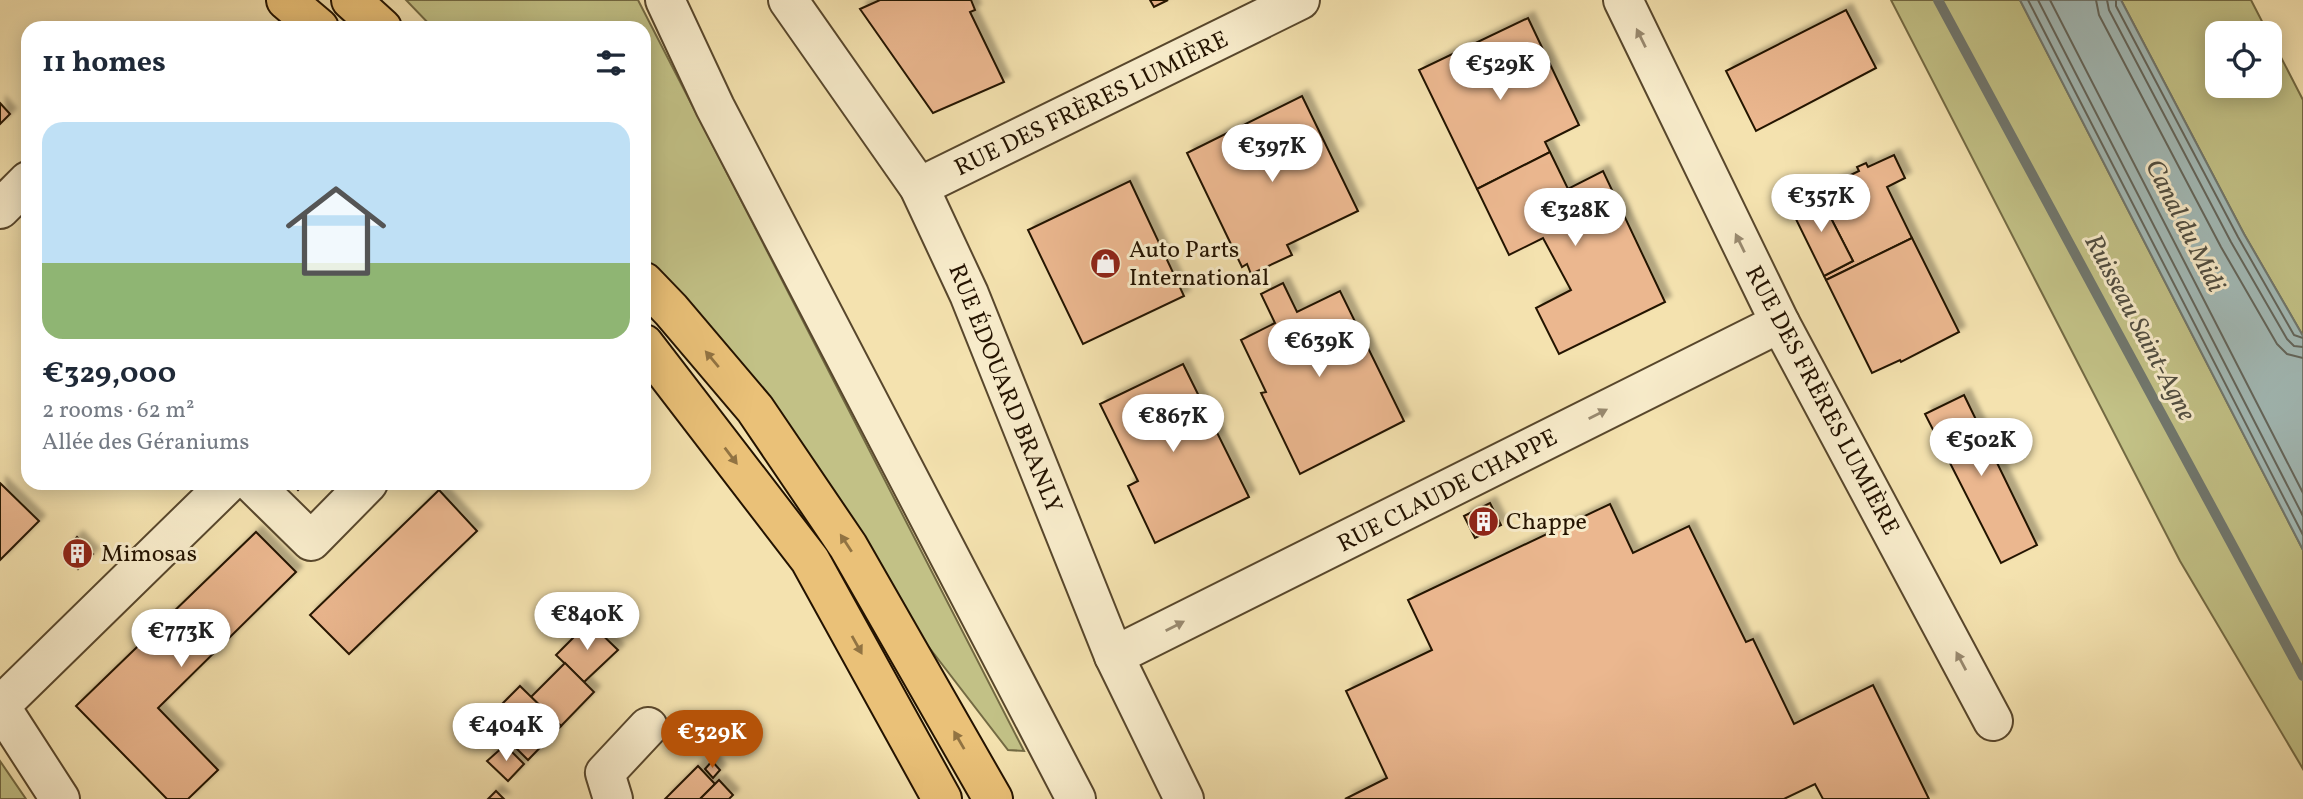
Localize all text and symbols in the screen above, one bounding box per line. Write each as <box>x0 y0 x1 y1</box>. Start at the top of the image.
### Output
map controls <box>2205 21 2282 98</box>
button: locate <box>2205 21 2282 98</box>
street label: RUE DES FRÈRES LUMIÈRE <box>949 24 1234 186</box>
one-way arrow <box>1636 28 1647 48</box>
text: 11 homes <box>42 42 166 84</box>
pin: €529K <box>1451 42 1549 102</box>
icon: filters <box>592 44 630 82</box>
text: €529K <box>1465 49 1535 81</box>
pin: €397K <box>1223 124 1321 184</box>
text: €397K <box>1238 131 1306 163</box>
water label: Canal du Midi <box>2135 153 2233 299</box>
icon: home <box>273 168 399 294</box>
pin: €357K <box>1772 174 1870 234</box>
text: €357K <box>1787 181 1855 213</box>
pin: €328K <box>1526 188 1624 248</box>
text: €328K <box>1540 195 1610 227</box>
water label: Ruisseau Saint-Agne <box>2075 228 2204 428</box>
one-way arrow <box>1734 233 1746 253</box>
place label: Auto Parts International <box>1129 234 1269 296</box>
shop icon: Auto Parts International <box>1089 246 1123 280</box>
street label: RUE ÉDOUARD BRANLY <box>939 259 1070 518</box>
street label: RUE DES FRÈRES LUMIÈRE <box>1736 260 1907 542</box>
pin: €639K <box>1270 320 1368 379</box>
text: €639K <box>1284 326 1354 358</box>
one-way arrow <box>705 350 720 367</box>
text: €329,000 <box>42 353 176 395</box>
pin: €867K <box>1124 394 1222 454</box>
text: 2 rooms · 62 m² <box>42 395 194 427</box>
text: €867K <box>1138 401 1208 433</box>
one-way arrow <box>1588 409 1608 420</box>
pin: €502K <box>1932 419 2030 478</box>
street label: RUE CLAUDE CHAPPE <box>1332 422 1564 562</box>
text: €502K <box>1946 425 2016 457</box>
text: Allée des Géraniums <box>42 427 249 459</box>
one-way arrow <box>723 447 737 465</box>
building icon: Chappe <box>1466 504 1500 538</box>
place label: Chappe <box>1506 506 1587 540</box>
one-way arrow <box>839 533 852 552</box>
building icon: Mimosas <box>61 536 95 570</box>
place label: Mimosas <box>101 538 197 572</box>
pin: €840K <box>538 592 636 652</box>
text: €840K <box>550 599 624 631</box>
pin: €773K <box>132 610 230 669</box>
text: €773K <box>148 616 215 648</box>
one-way arrow <box>1165 620 1185 631</box>
one-way arrow <box>851 635 863 654</box>
one-way arrow <box>1955 651 1967 670</box>
pin: €404K <box>457 704 555 763</box>
text: €404K <box>469 710 543 742</box>
pin: €329K <box>663 710 761 770</box>
text: €329K <box>677 717 747 749</box>
one-way arrow <box>953 730 965 749</box>

